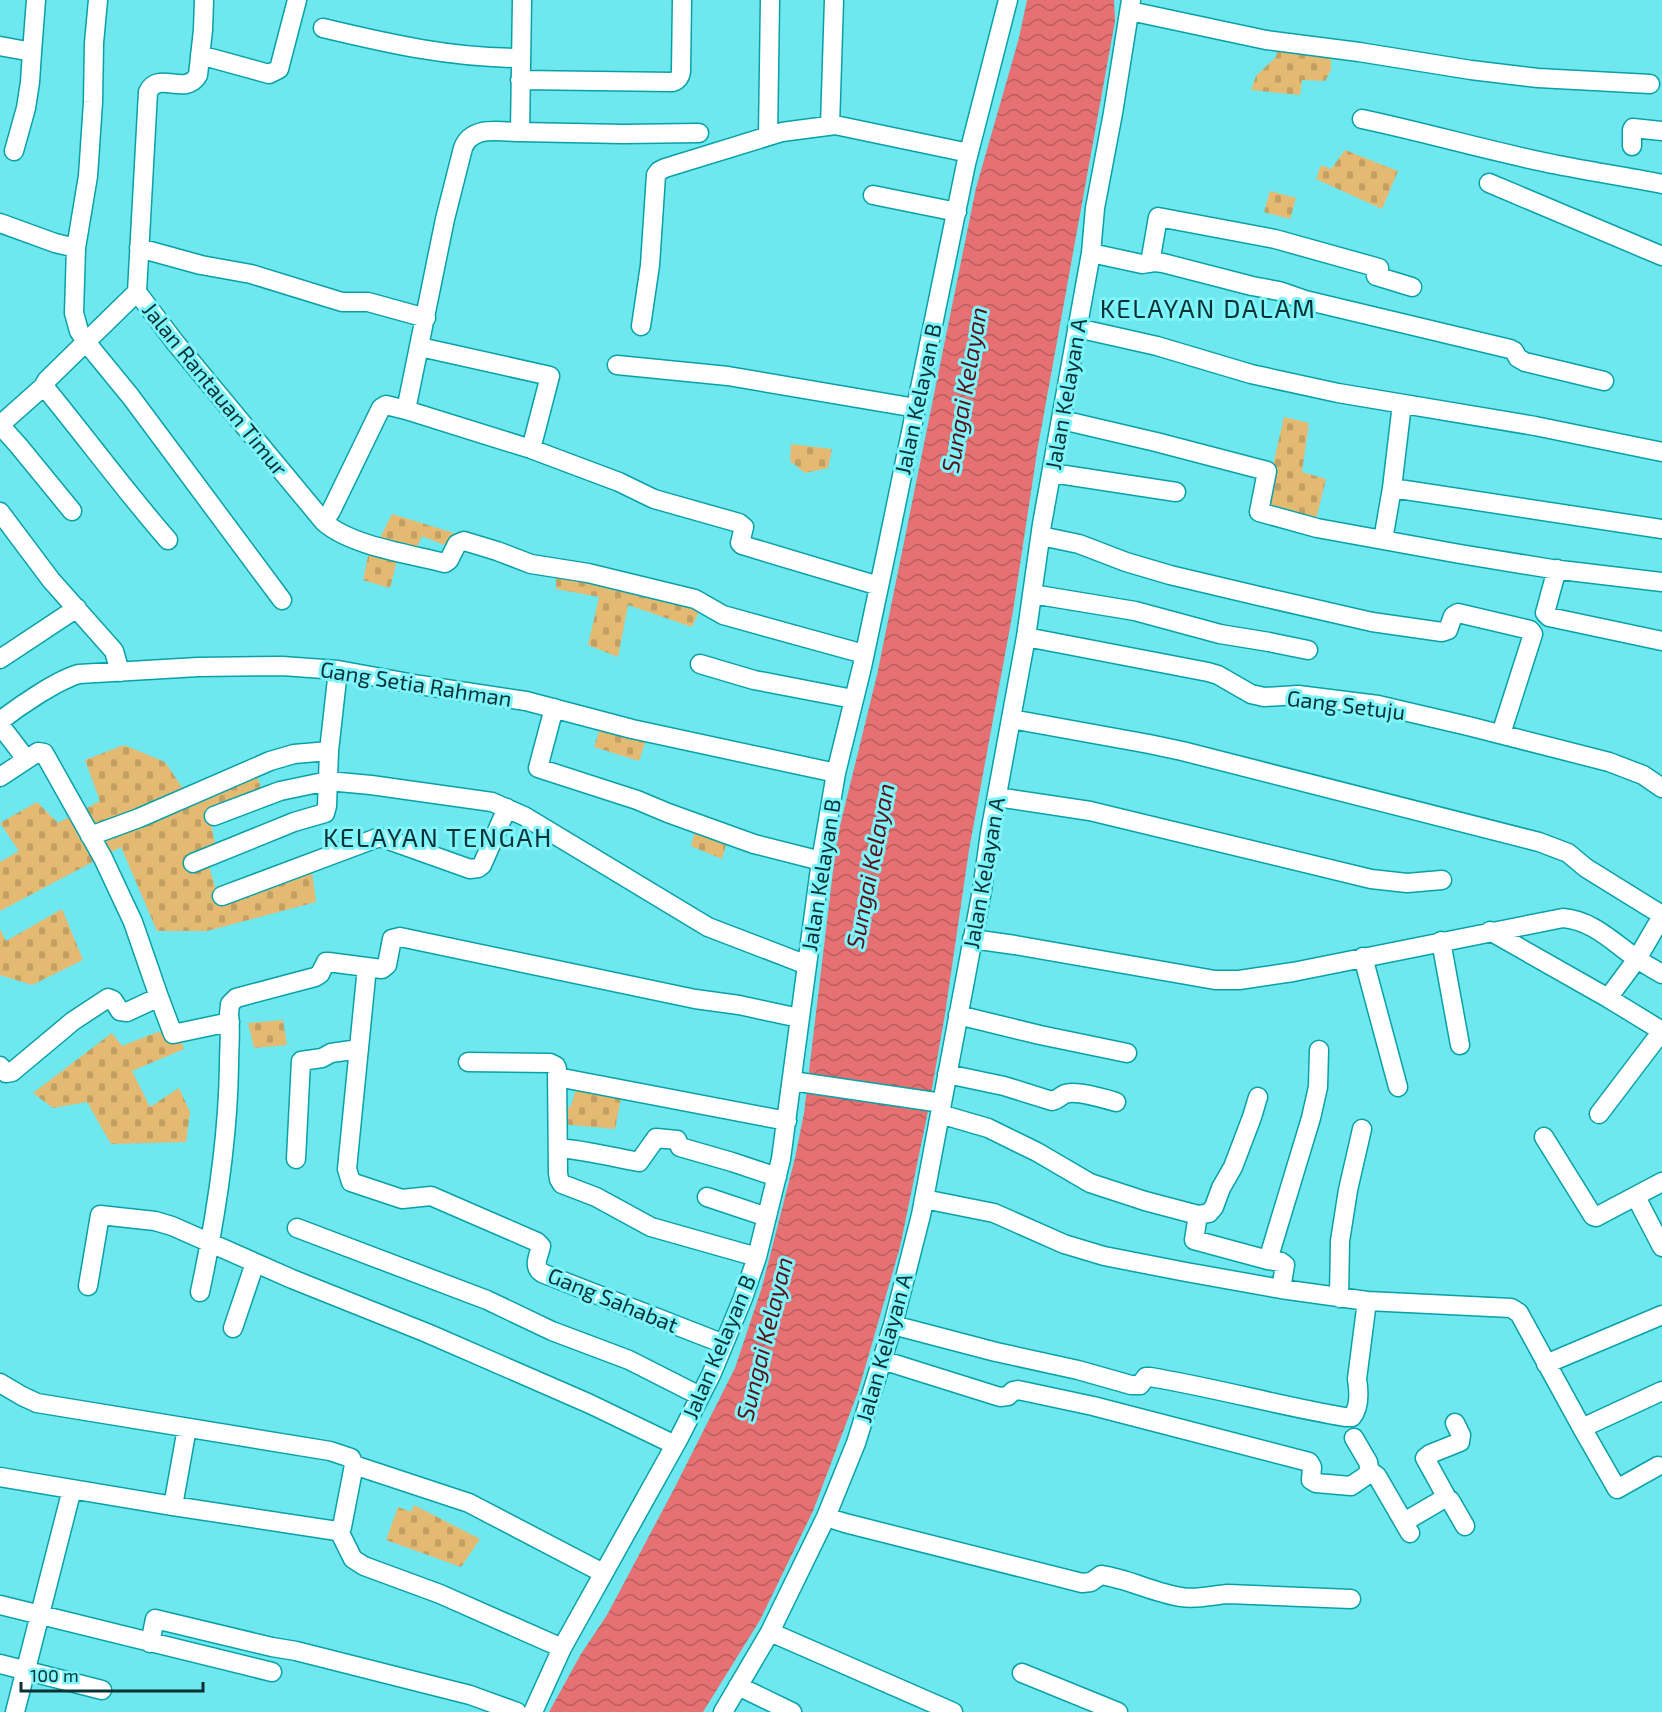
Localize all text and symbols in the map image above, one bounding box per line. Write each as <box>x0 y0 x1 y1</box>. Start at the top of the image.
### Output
district label: KELAYAN DALAM <box>1100 292 1316 323</box>
street label: Jalan Rantauan Timur <box>138 296 294 480</box>
water label: Sungai Kelayan <box>935 305 992 475</box>
street label: Jalan Kelayan A <box>1039 316 1091 472</box>
street label: Jalan Kelayan B <box>888 321 946 477</box>
street label: Gang Setia Rahman <box>319 655 514 711</box>
street label: Gang Setuju <box>1285 684 1407 725</box>
water label: Sungai Kelayan <box>839 781 900 951</box>
street label: Jalan Kelayan A <box>957 795 1009 951</box>
street label: Jalan Kelayan B <box>795 797 845 953</box>
district label: KELAYAN TENGAH <box>323 821 553 852</box>
water label: Sungai Kelayan <box>729 1254 798 1424</box>
street label: Gang Sahabat <box>544 1261 682 1337</box>
street label: Jalan Kelayan A <box>849 1270 917 1425</box>
street label: Jalan Kelayan B <box>676 1271 760 1423</box>
scale bar <box>21 1655 202 1693</box>
text: 100 m <box>30 1664 79 1686</box>

